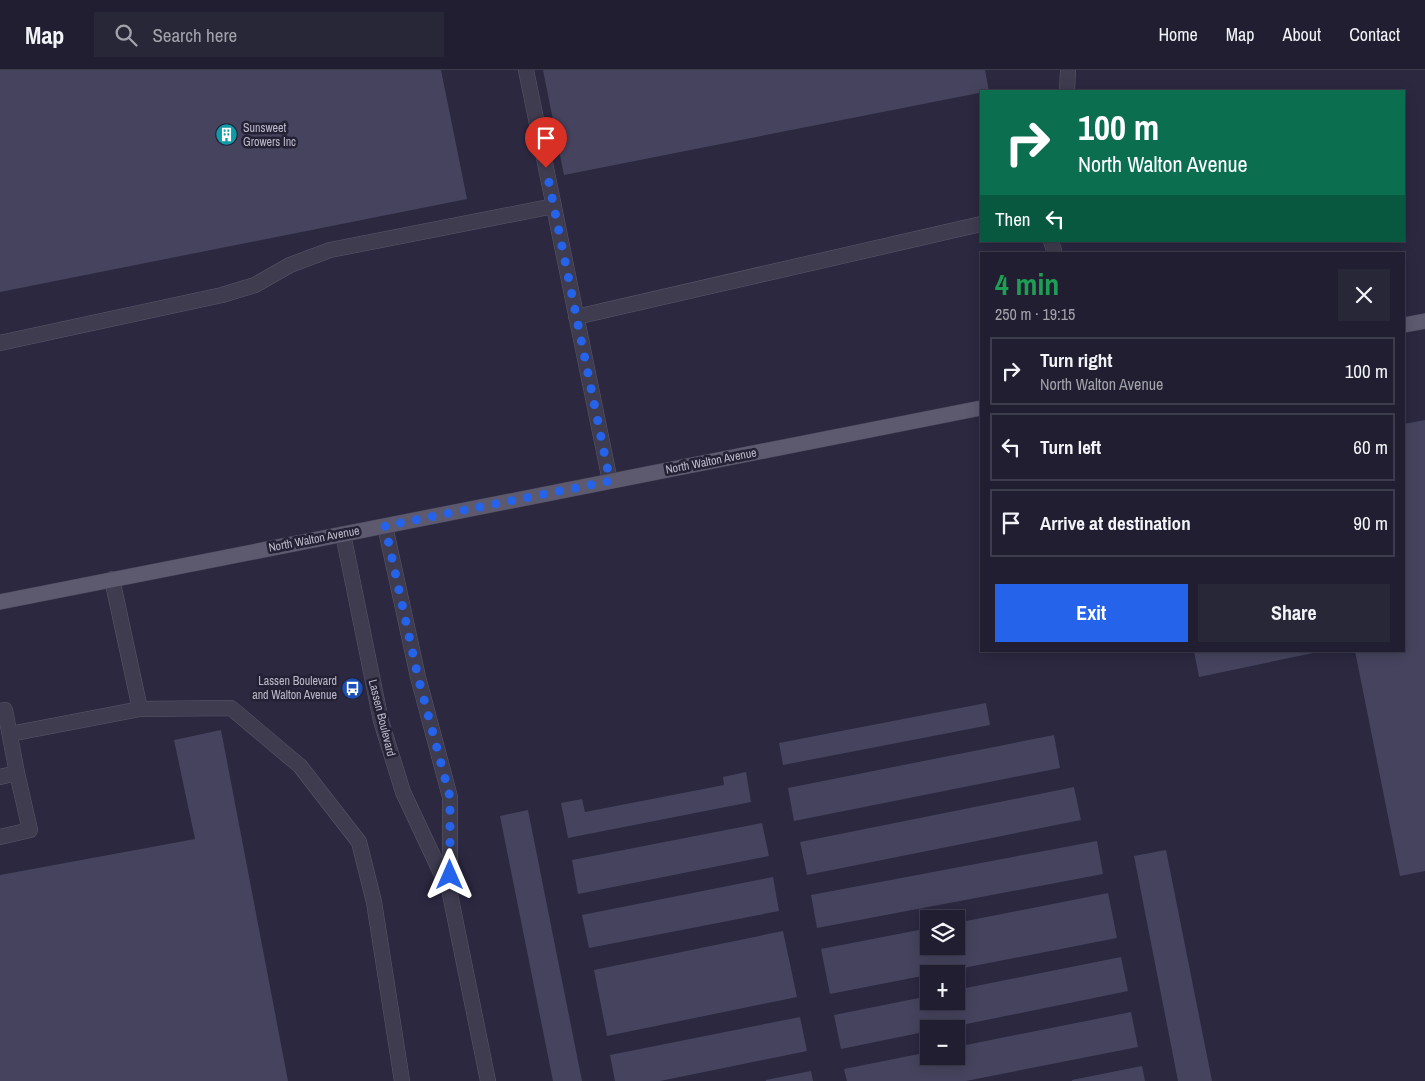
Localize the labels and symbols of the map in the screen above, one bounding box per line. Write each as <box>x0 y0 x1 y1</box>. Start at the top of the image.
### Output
pin <box>525 117 567 168</box>
place label: Sunsweet Growers Inc <box>243 120 296 150</box>
building icon: Sunsweet Growers Inc <box>215 123 239 147</box>
street label: North Walton Avenue <box>664 444 758 478</box>
street label: North Walton Avenue <box>267 522 361 556</box>
place label: Lassen Boulevard and Walton Avenue <box>252 673 337 703</box>
bus stop icon: Lassen Boulevard and Walton Avenue <box>341 676 365 700</box>
street label: Lassen Boulevard <box>365 678 399 758</box>
position arrow <box>423 848 475 900</box>

